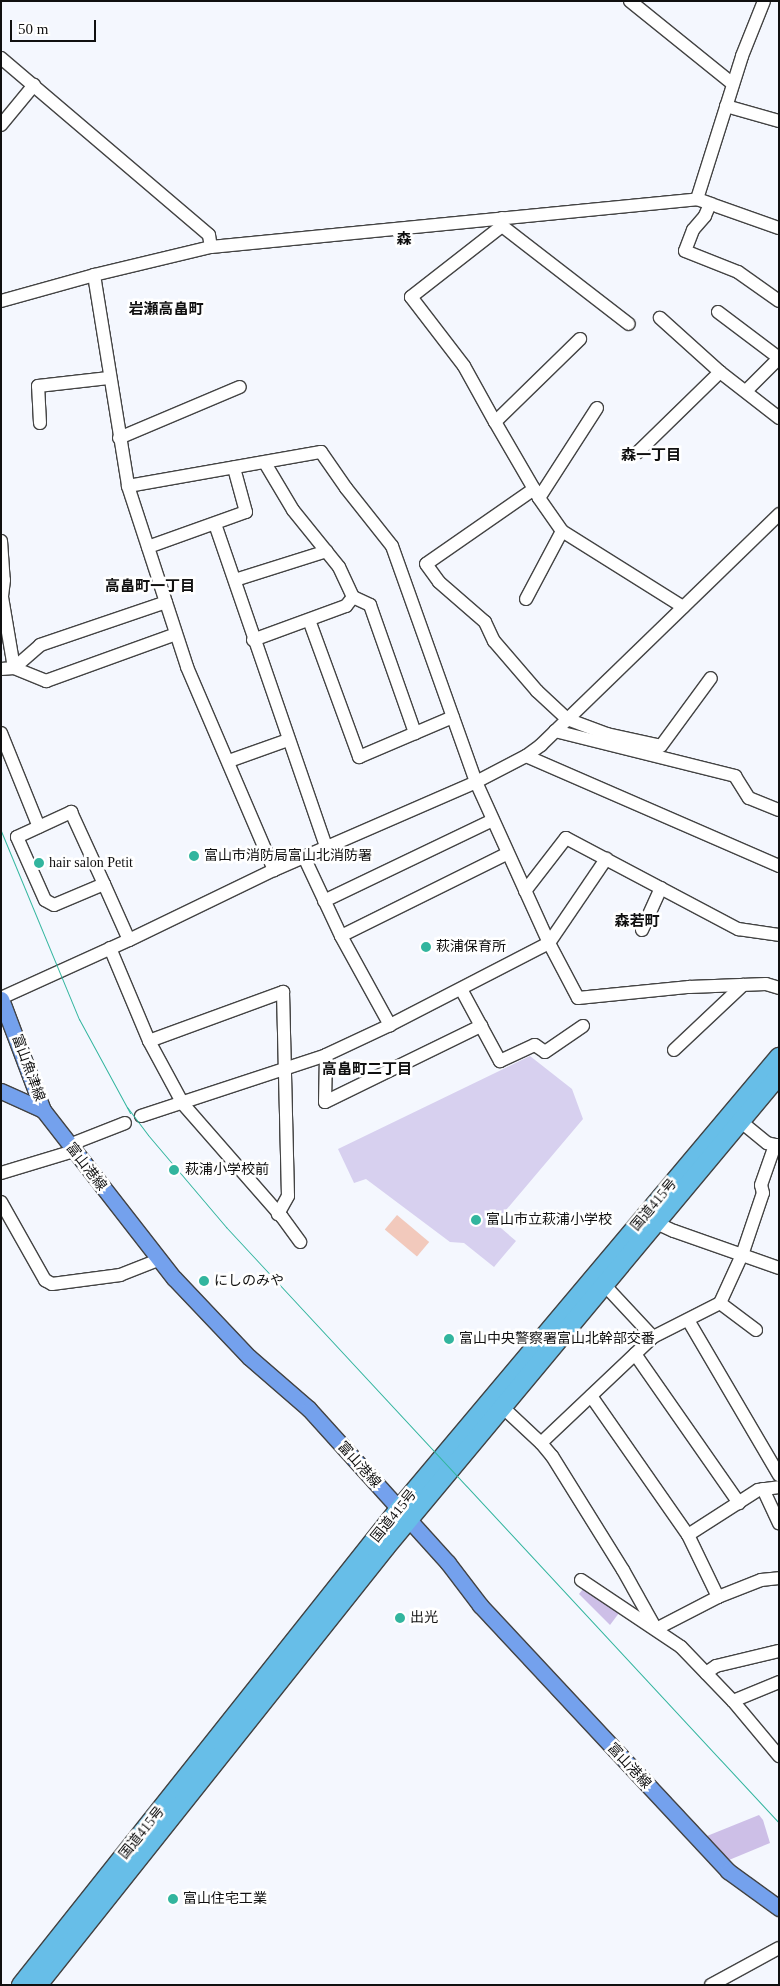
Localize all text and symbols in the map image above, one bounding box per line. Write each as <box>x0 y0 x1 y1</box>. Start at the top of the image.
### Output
scale bar <box>12 10 99 42</box>
text: 50 m <box>18 21 48 37</box>
district label: 森 <box>397 231 411 249</box>
district label: 岩瀬高畠町 <box>129 301 203 319</box>
district label: 森一丁目 <box>621 447 681 465</box>
district label: 高畠町一丁目 <box>105 578 195 596</box>
place label: 富山市消防局富山北消防署 <box>204 848 372 864</box>
marker: 富山市消防局富山北消防署 <box>188 850 200 862</box>
place label: hair salon Petit <box>49 855 133 871</box>
marker: hair salon Petit <box>33 857 45 869</box>
district label: 森若町 <box>615 913 659 931</box>
place label: 萩浦保育所 <box>436 939 506 955</box>
marker: 萩浦保育所 <box>420 941 432 953</box>
street label: 富山魚津線 <box>8 1032 48 1104</box>
district label: 高畠町二丁目 <box>322 1061 412 1079</box>
street label: 富山港線 <box>62 1140 110 1194</box>
place label: 萩浦小学校前 <box>185 1162 269 1178</box>
marker: 萩浦小学校前 <box>167 1163 181 1177</box>
street label: 国道415号 <box>627 1175 681 1235</box>
place label: 富山市立萩浦小学校 <box>486 1212 612 1228</box>
marker: 富山市立萩浦小学校 <box>470 1214 482 1226</box>
place label: にしのみや <box>214 1273 284 1289</box>
marker: にしのみや <box>198 1275 210 1287</box>
place label: 富山中央警察署富山北幹部交番 <box>459 1331 655 1347</box>
marker: 富山中央警察署富山北幹部交番 <box>443 1333 455 1345</box>
street label: 富山港線 <box>334 1439 384 1491</box>
street label: 国道415号 <box>368 1486 420 1546</box>
place label: 出光 <box>410 1610 438 1626</box>
marker: 出光 <box>394 1612 406 1624</box>
street label: 富山港線 <box>604 1740 654 1792</box>
street label: 国道415号 <box>116 1803 168 1863</box>
place label: 富山住宅工業 <box>183 1891 267 1907</box>
marker: 富山住宅工業 <box>167 1893 179 1905</box>

